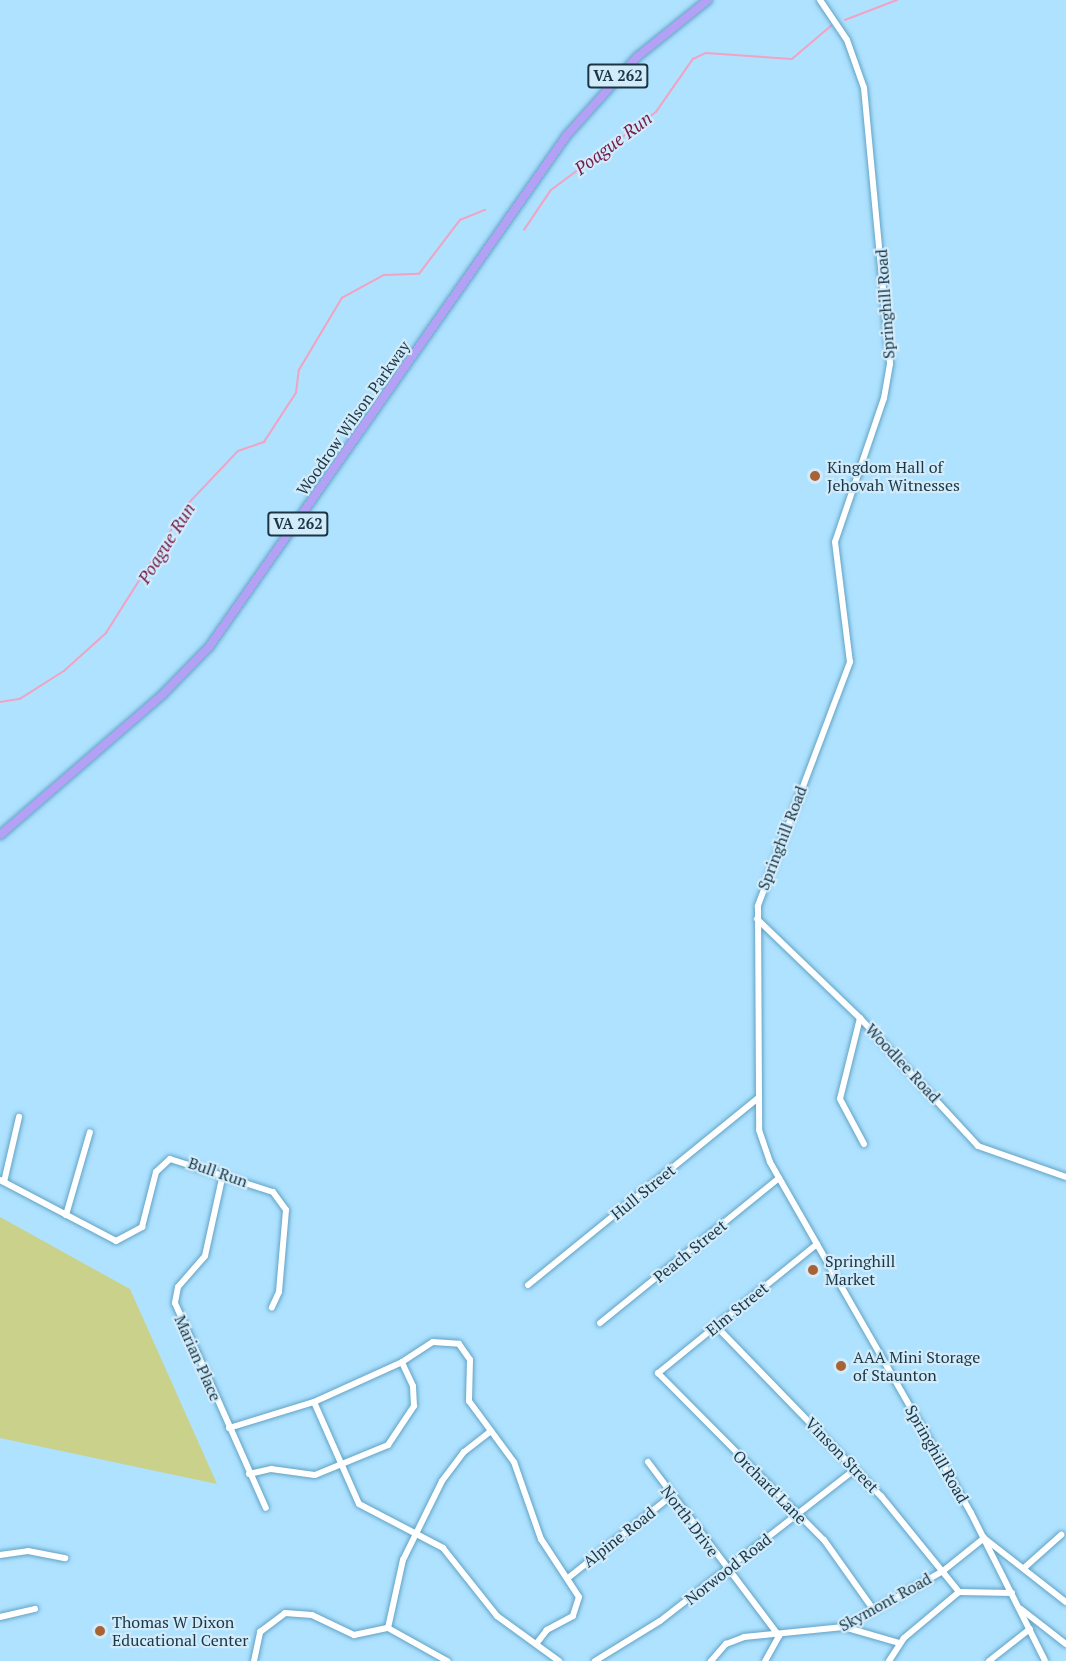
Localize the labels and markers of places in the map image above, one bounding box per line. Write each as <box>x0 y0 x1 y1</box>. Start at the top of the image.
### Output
place label: Kingdom Hall of Jehovah Witnesses <box>827 457 960 495</box>
marker: Kingdom Hall of Jehovah Witnesses <box>808 469 822 483</box>
place label: Springhill Market <box>825 1251 895 1289</box>
marker: Springhill Market <box>806 1263 820 1277</box>
place label: AAA Mini Storage of Staunton <box>853 1347 981 1385</box>
marker: AAA Mini Storage of Staunton <box>834 1359 848 1373</box>
place label: Thomas W Dixon Educational Center <box>112 1612 248 1650</box>
marker: Thomas W Dixon Educational Center <box>93 1624 107 1638</box>

